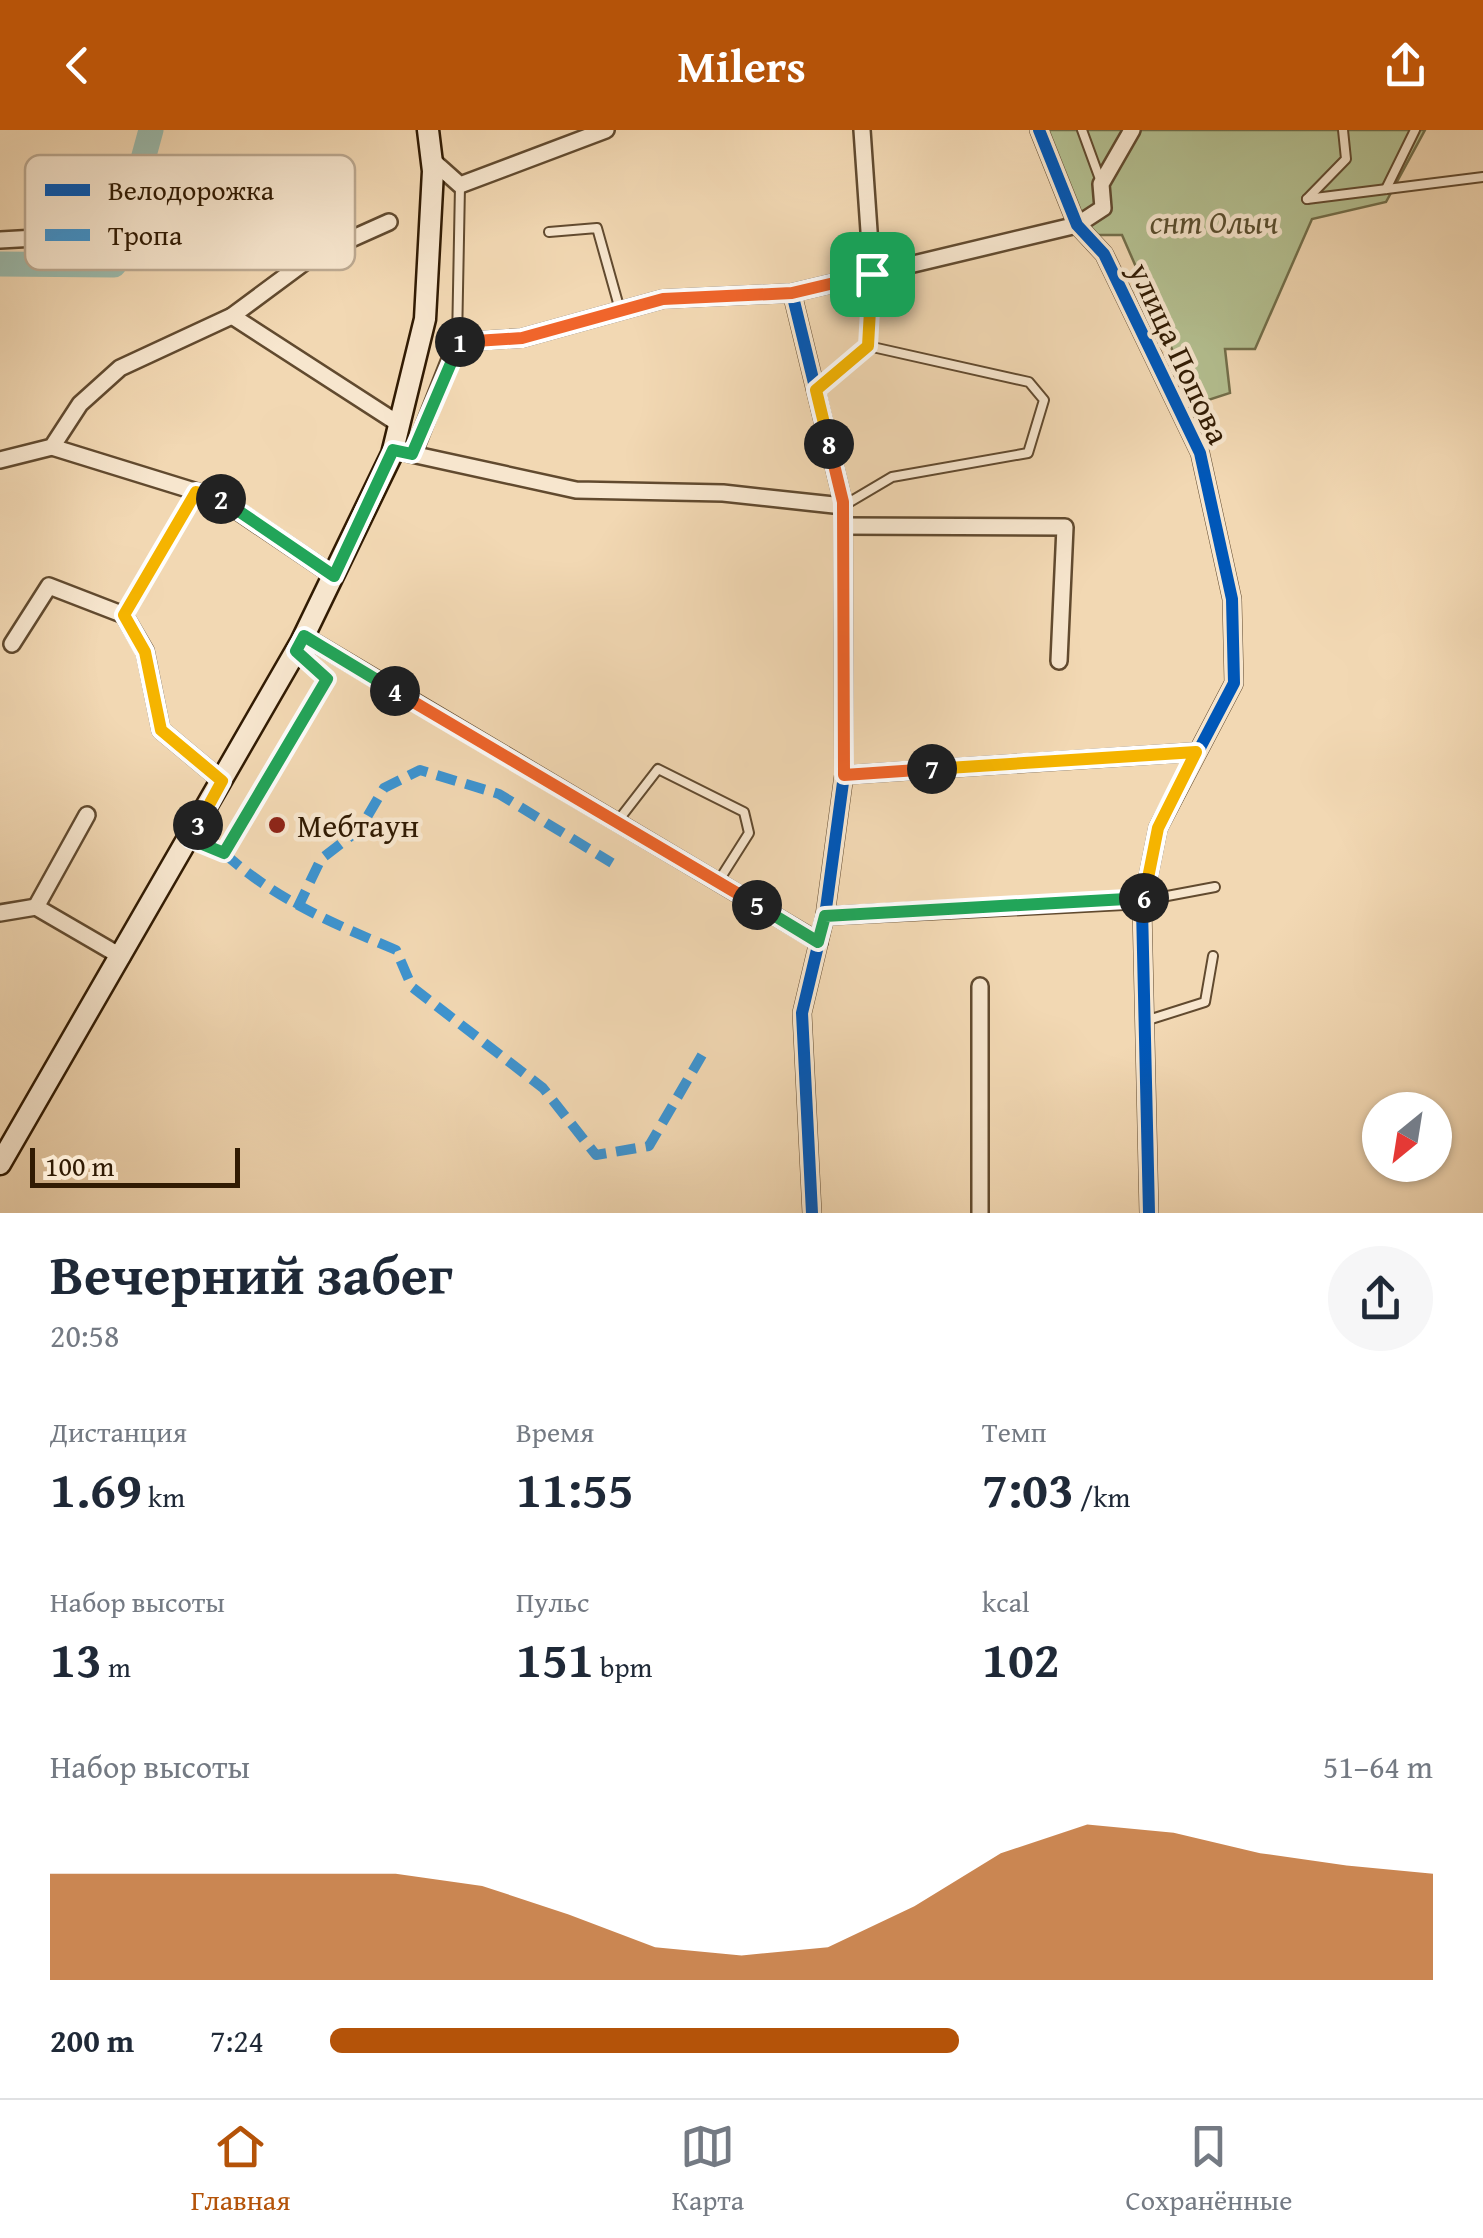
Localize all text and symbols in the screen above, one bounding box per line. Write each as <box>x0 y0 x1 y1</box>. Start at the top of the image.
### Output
text: Milers <box>677 33 806 98</box>
icon: back <box>50 38 105 93</box>
icon: share <box>1378 38 1433 93</box>
legend <box>25 155 355 270</box>
text: Велодорожка <box>108 169 275 210</box>
park label: снт Олыч <box>1150 198 1278 245</box>
text: Тропа <box>108 214 183 255</box>
pin <box>830 232 915 317</box>
icon: arrive <box>845 247 900 302</box>
street label: улица Попова <box>1117 254 1243 452</box>
pin: 1 <box>435 317 485 367</box>
text: 1 <box>453 321 467 362</box>
pin: 8 <box>804 419 854 469</box>
text: 8 <box>822 423 836 464</box>
pin: 2 <box>196 474 246 524</box>
text: 2 <box>214 478 228 519</box>
pin: 4 <box>370 666 420 716</box>
text: 4 <box>388 670 402 711</box>
pin: 7 <box>907 744 957 794</box>
text: 7 <box>925 748 939 789</box>
pin: 3 <box>173 800 223 850</box>
place label: Мебтаун <box>297 802 419 849</box>
text: 3 <box>191 804 205 845</box>
marker: Мебтаун <box>266 814 288 836</box>
pin: 6 <box>1119 873 1169 923</box>
text: 6 <box>1137 877 1151 918</box>
pin: 5 <box>732 880 782 930</box>
text: 5 <box>750 884 764 925</box>
north arrow <box>1362 1092 1452 1182</box>
map controls <box>1362 1092 1452 1182</box>
scale bar <box>30 1143 240 1188</box>
text: 100 m <box>45 1145 114 1186</box>
text: Вечерний забег <box>50 1234 453 1314</box>
button: share <box>1328 1246 1433 1351</box>
text: 20:58 <box>50 1312 119 1359</box>
text: Дистанция <box>50 1411 187 1452</box>
text: Время <box>516 1411 594 1452</box>
text: Темп <box>982 1411 1047 1452</box>
text: 1.69 <box>50 1452 142 1525</box>
text: 11:55 <box>516 1452 634 1525</box>
text: 7:03 <box>982 1452 1074 1525</box>
text: km <box>142 1476 185 1517</box>
text: /km <box>1074 1476 1130 1517</box>
text: Набор высоты <box>50 1581 225 1622</box>
text: Пульс <box>516 1581 589 1622</box>
text: kcal <box>982 1581 1030 1622</box>
text: 13 <box>50 1622 102 1695</box>
text: 151 <box>516 1622 594 1695</box>
text: 102 <box>982 1622 1060 1695</box>
text: m <box>102 1646 131 1687</box>
text: bpm <box>594 1646 652 1687</box>
text: Набор высоты <box>50 1743 250 1790</box>
text: 51–64 m <box>1323 1743 1433 1790</box>
text: 200 m <box>50 2017 134 2064</box>
text: 7:24 <box>210 2017 264 2064</box>
tab: Главная <box>191 2119 290 2220</box>
tab: Карта <box>672 2119 744 2220</box>
tab: Сохранённые <box>1126 2119 1292 2220</box>

